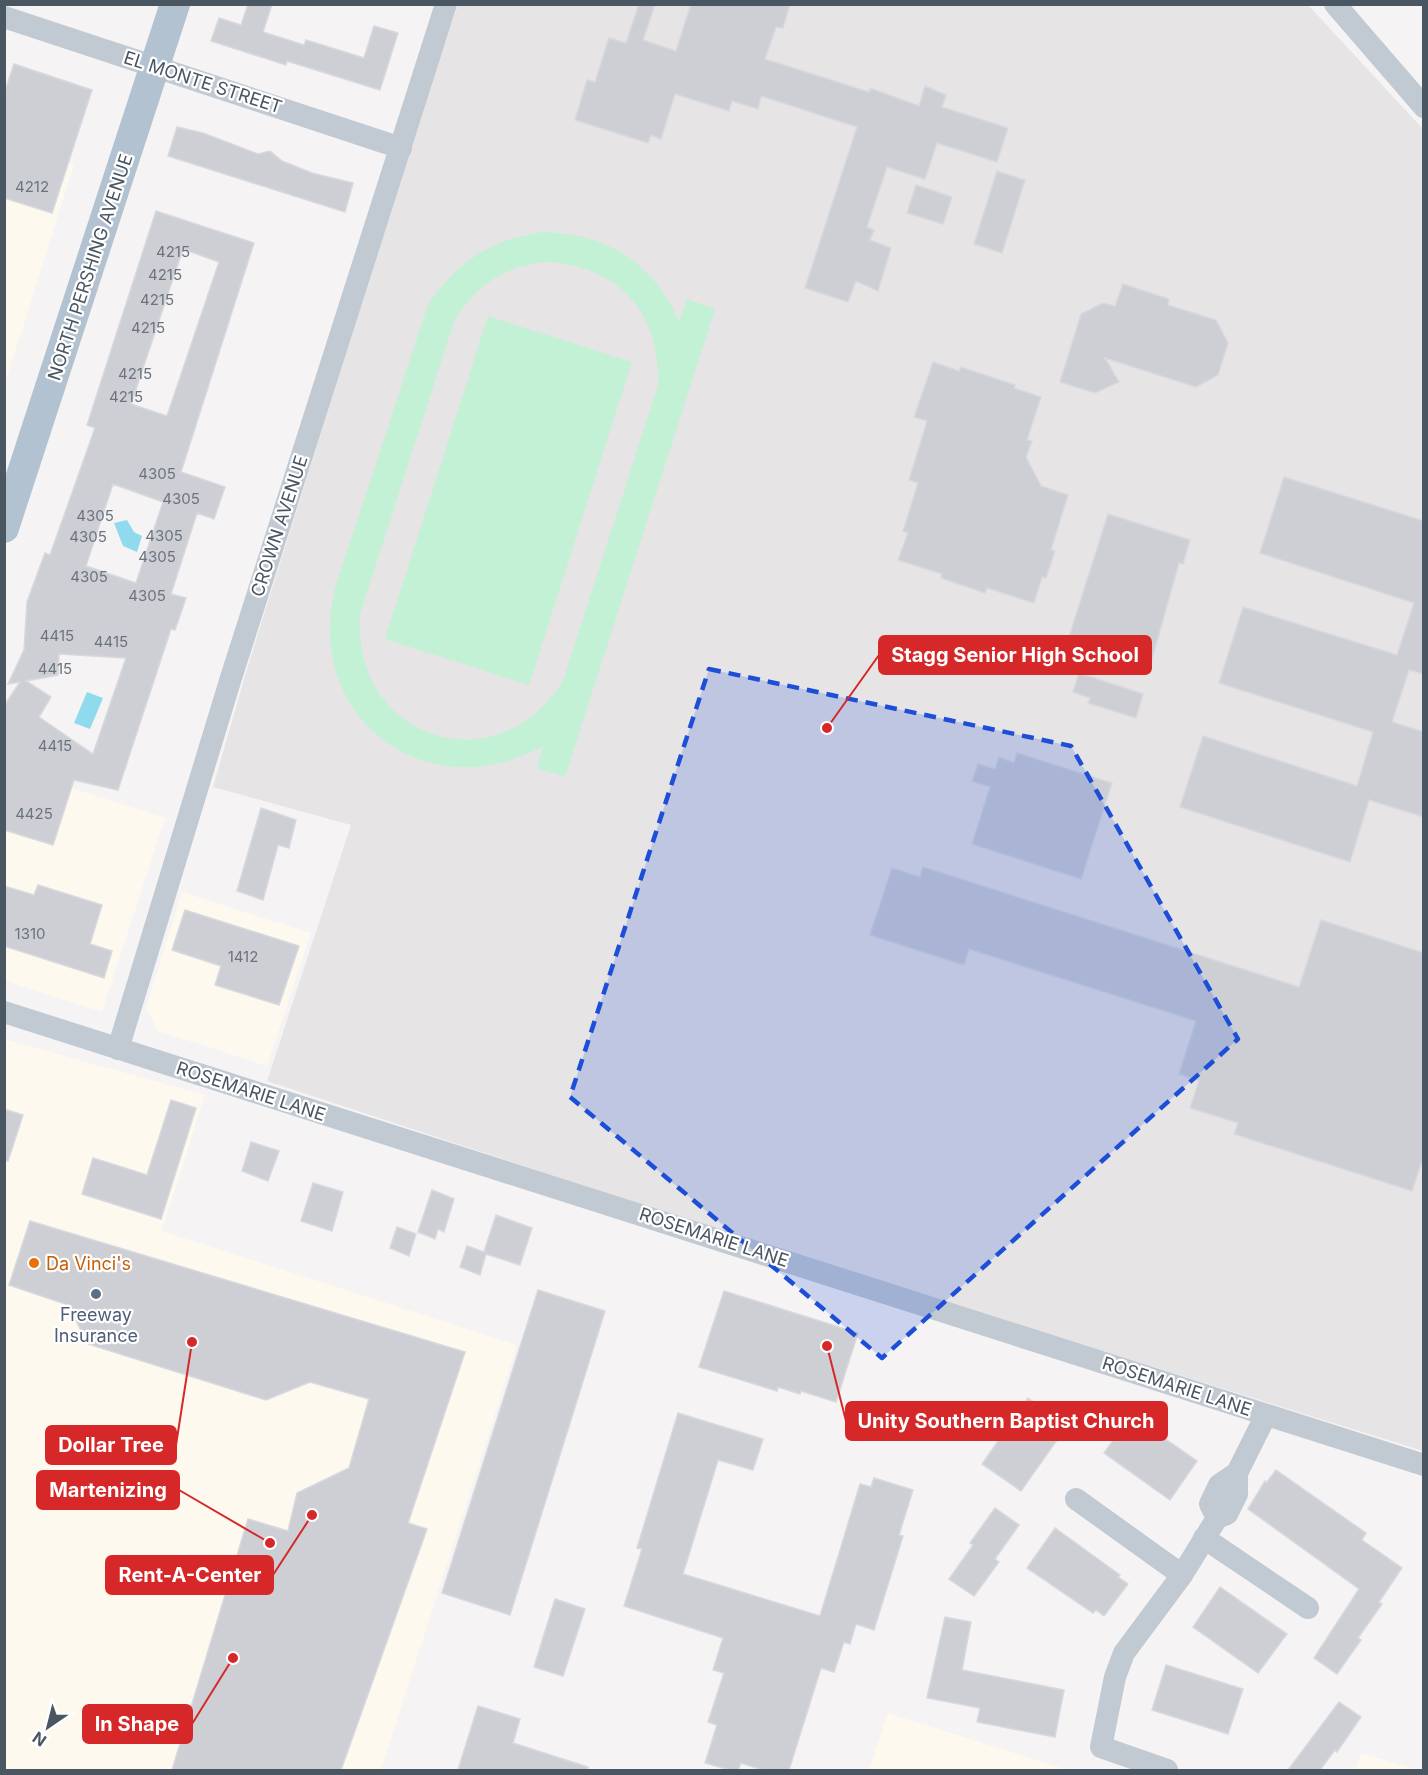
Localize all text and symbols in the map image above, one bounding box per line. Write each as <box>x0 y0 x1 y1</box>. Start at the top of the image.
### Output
street label: EL MONTE STREET <box>121 46 285 118</box>
street label: NORTH PERSHING AVENUE <box>43 151 137 383</box>
house number: 4212 <box>15 177 49 196</box>
house number: 4215 <box>156 242 190 261</box>
house number: 4215 <box>148 265 182 284</box>
house number: 4215 <box>140 290 174 309</box>
house number: 4215 <box>131 318 165 337</box>
house number: 4215 <box>118 364 152 383</box>
house number: 4215 <box>109 387 143 406</box>
street label: CROWN AVENUE <box>246 453 312 599</box>
house number: 4305 <box>138 464 176 483</box>
house number: 4305 <box>162 489 200 508</box>
house number: 4305 <box>76 506 114 525</box>
house number: 4305 <box>145 526 183 545</box>
house number: 4305 <box>69 527 107 546</box>
house number: 4305 <box>138 547 176 566</box>
house number: 4305 <box>70 567 108 586</box>
house number: 4305 <box>128 586 166 605</box>
house number: 4415 <box>40 626 74 645</box>
house number: 4415 <box>94 632 128 651</box>
callout: Stagg Senior High School <box>879 636 1151 674</box>
text: Stagg Senior High School <box>891 643 1139 667</box>
house number: 4415 <box>38 659 72 678</box>
house number: 4415 <box>38 736 72 755</box>
house number: 4425 <box>15 804 53 823</box>
house number: 1310 <box>15 924 45 943</box>
house number: 1412 <box>228 947 258 966</box>
street label: ROSEMARIE LANE <box>174 1057 328 1125</box>
street label: ROSEMARIE LANE <box>637 1203 791 1271</box>
place label: Da Vinci's <box>46 1253 131 1274</box>
marker: Da Vinci's <box>27 1256 41 1270</box>
marker: Freeway Insurance <box>89 1287 103 1301</box>
place label: Freeway Insurance <box>54 1304 138 1346</box>
street label: ROSEMARIE LANE <box>1100 1352 1254 1420</box>
callout: Unity Southern Baptist Church <box>846 1402 1167 1440</box>
text: Unity Southern Baptist Church <box>857 1409 1155 1433</box>
callout: Dollar Tree <box>46 1426 176 1464</box>
text: Dollar Tree <box>58 1433 164 1457</box>
callout: Martenizing <box>37 1471 179 1509</box>
text: Martenizing <box>49 1478 167 1502</box>
callout: Rent-A-Center <box>106 1556 273 1594</box>
text: Rent-A-Center <box>119 1563 261 1587</box>
north arrow <box>18 1697 78 1757</box>
callout: In Shape <box>83 1705 192 1743</box>
text: In Shape <box>95 1712 179 1736</box>
text: N <box>29 1728 50 1751</box>

